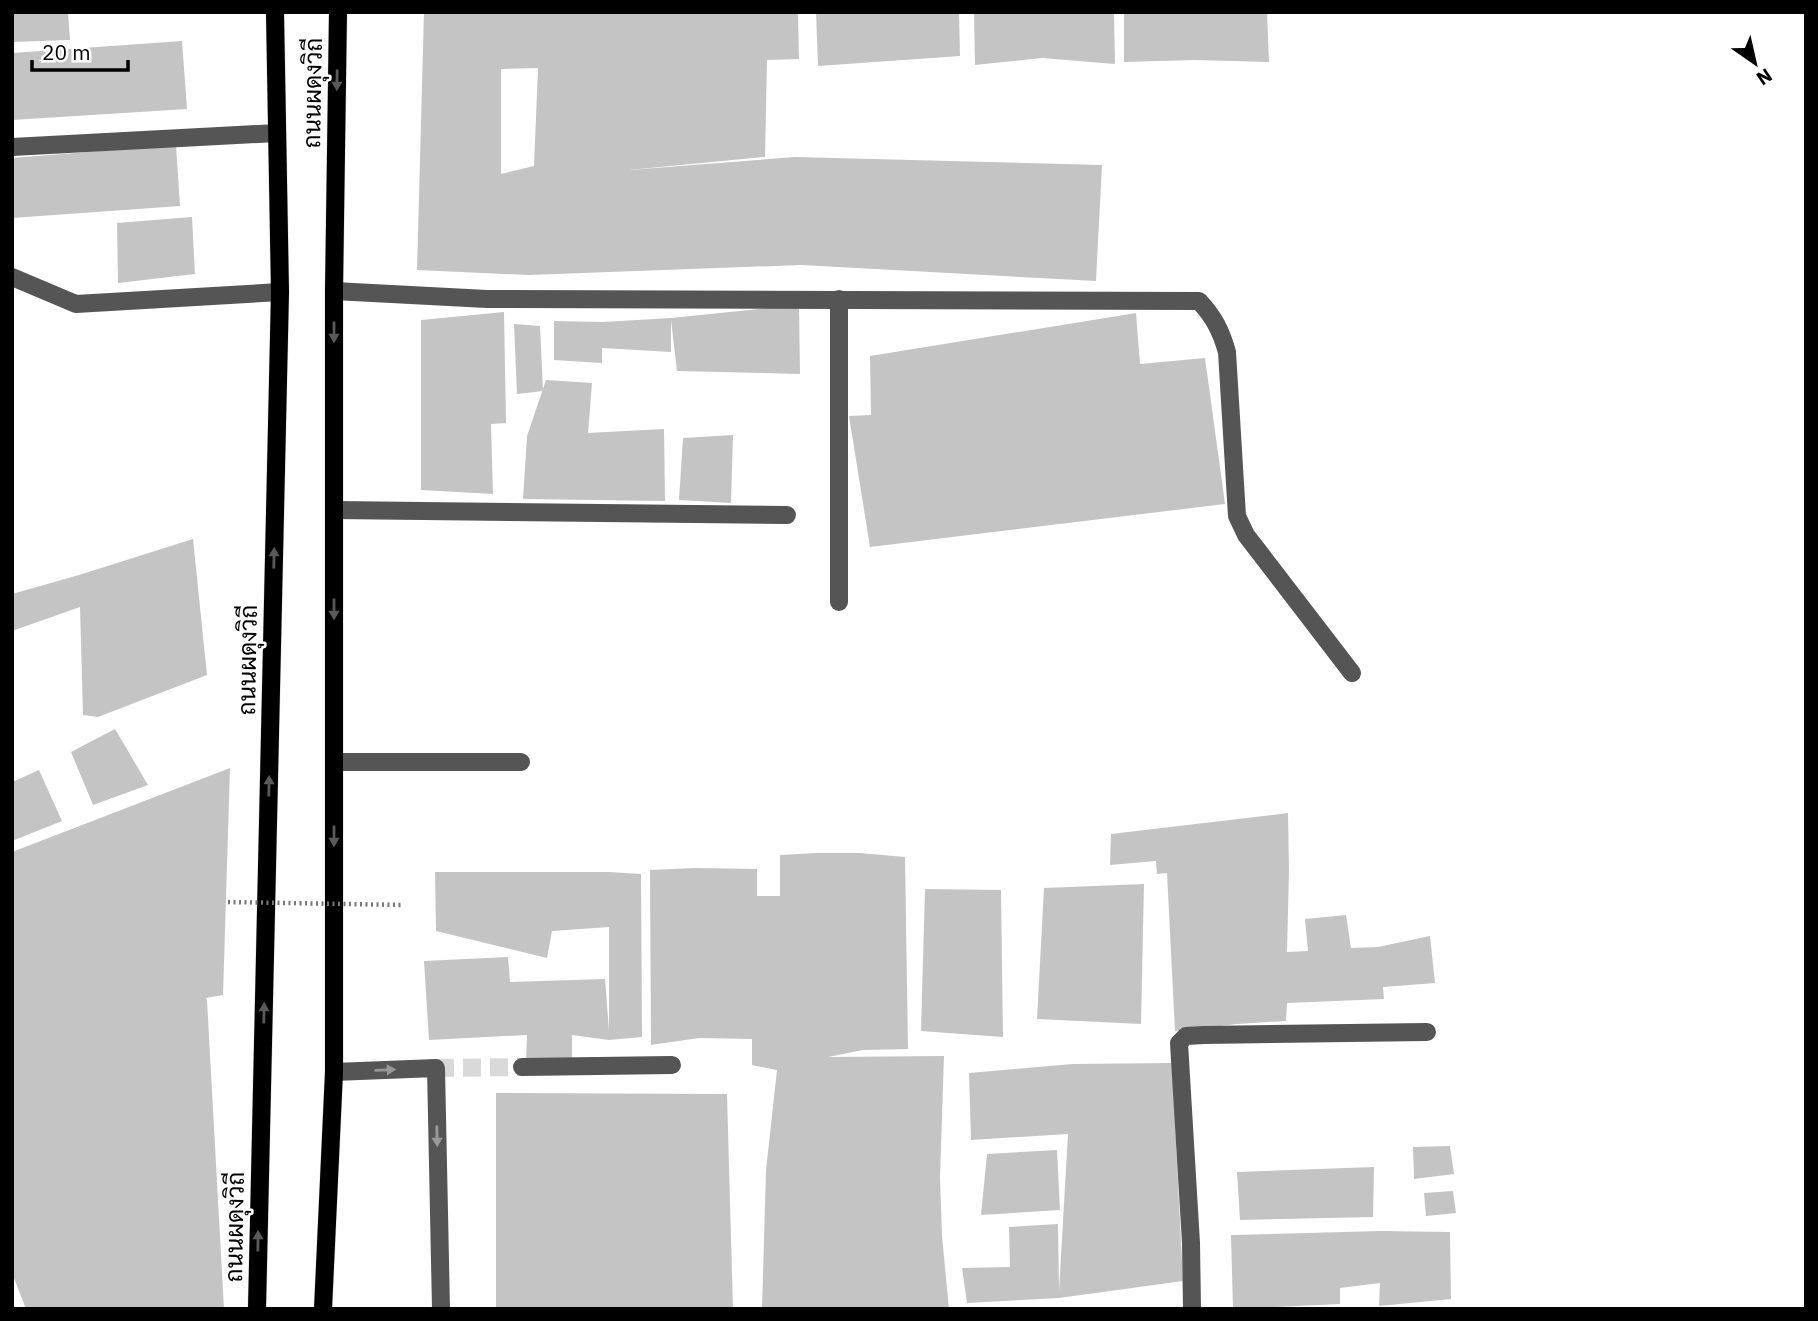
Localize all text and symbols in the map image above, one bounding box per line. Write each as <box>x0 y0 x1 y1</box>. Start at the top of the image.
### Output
scale bar <box>32 28 128 72</box>
north arrow <box>1720 28 1790 98</box>
street label: ถนนผดุงวิถี <box>295 37 330 149</box>
text: 20 m <box>42 38 91 66</box>
text: N <box>1752 63 1777 91</box>
one-way arrow <box>331 70 343 92</box>
one-way arrow <box>328 322 340 344</box>
one-way arrow <box>268 547 280 569</box>
one-way arrow <box>328 598 340 620</box>
street label: ถนนผดุงวิถี <box>230 604 265 716</box>
one-way arrow <box>263 774 275 796</box>
one-way arrow <box>328 826 340 848</box>
one-way arrow <box>258 1002 269 1024</box>
one-way arrow <box>374 1064 396 1075</box>
one-way arrow <box>432 1126 443 1148</box>
street label: ถนนผดุงวิถี <box>217 1171 252 1283</box>
one-way arrow <box>253 1229 264 1251</box>

